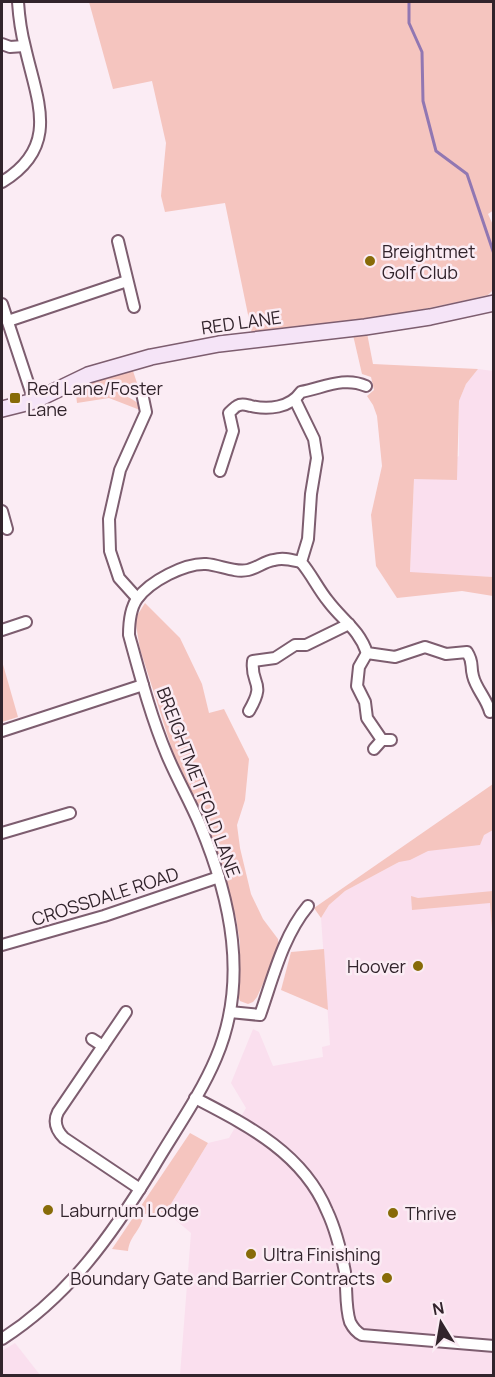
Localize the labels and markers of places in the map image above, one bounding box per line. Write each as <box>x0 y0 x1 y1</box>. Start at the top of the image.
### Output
place label: Breightmet Golf Club <box>382 239 476 284</box>
marker: Breightmet Golf Club <box>363 254 377 268</box>
place label: Red Lane/Foster Lane <box>27 376 164 421</box>
marker: Red Lane/Foster Lane <box>8 391 22 405</box>
place label: Hoover <box>347 954 406 978</box>
marker: Hoover <box>411 959 425 973</box>
place label: Laburnum Lodge <box>60 1198 199 1222</box>
place label: Thrive <box>405 1201 456 1225</box>
marker: Laburnum Lodge <box>41 1203 55 1217</box>
marker: Thrive <box>386 1206 400 1220</box>
place label: Ultra Finishing <box>263 1242 381 1266</box>
marker: Ultra Finishing <box>244 1247 258 1261</box>
place label: Boundary Gate and Barrier Contracts <box>70 1266 375 1290</box>
marker: Boundary Gate and Barrier Contracts <box>380 1271 394 1285</box>

